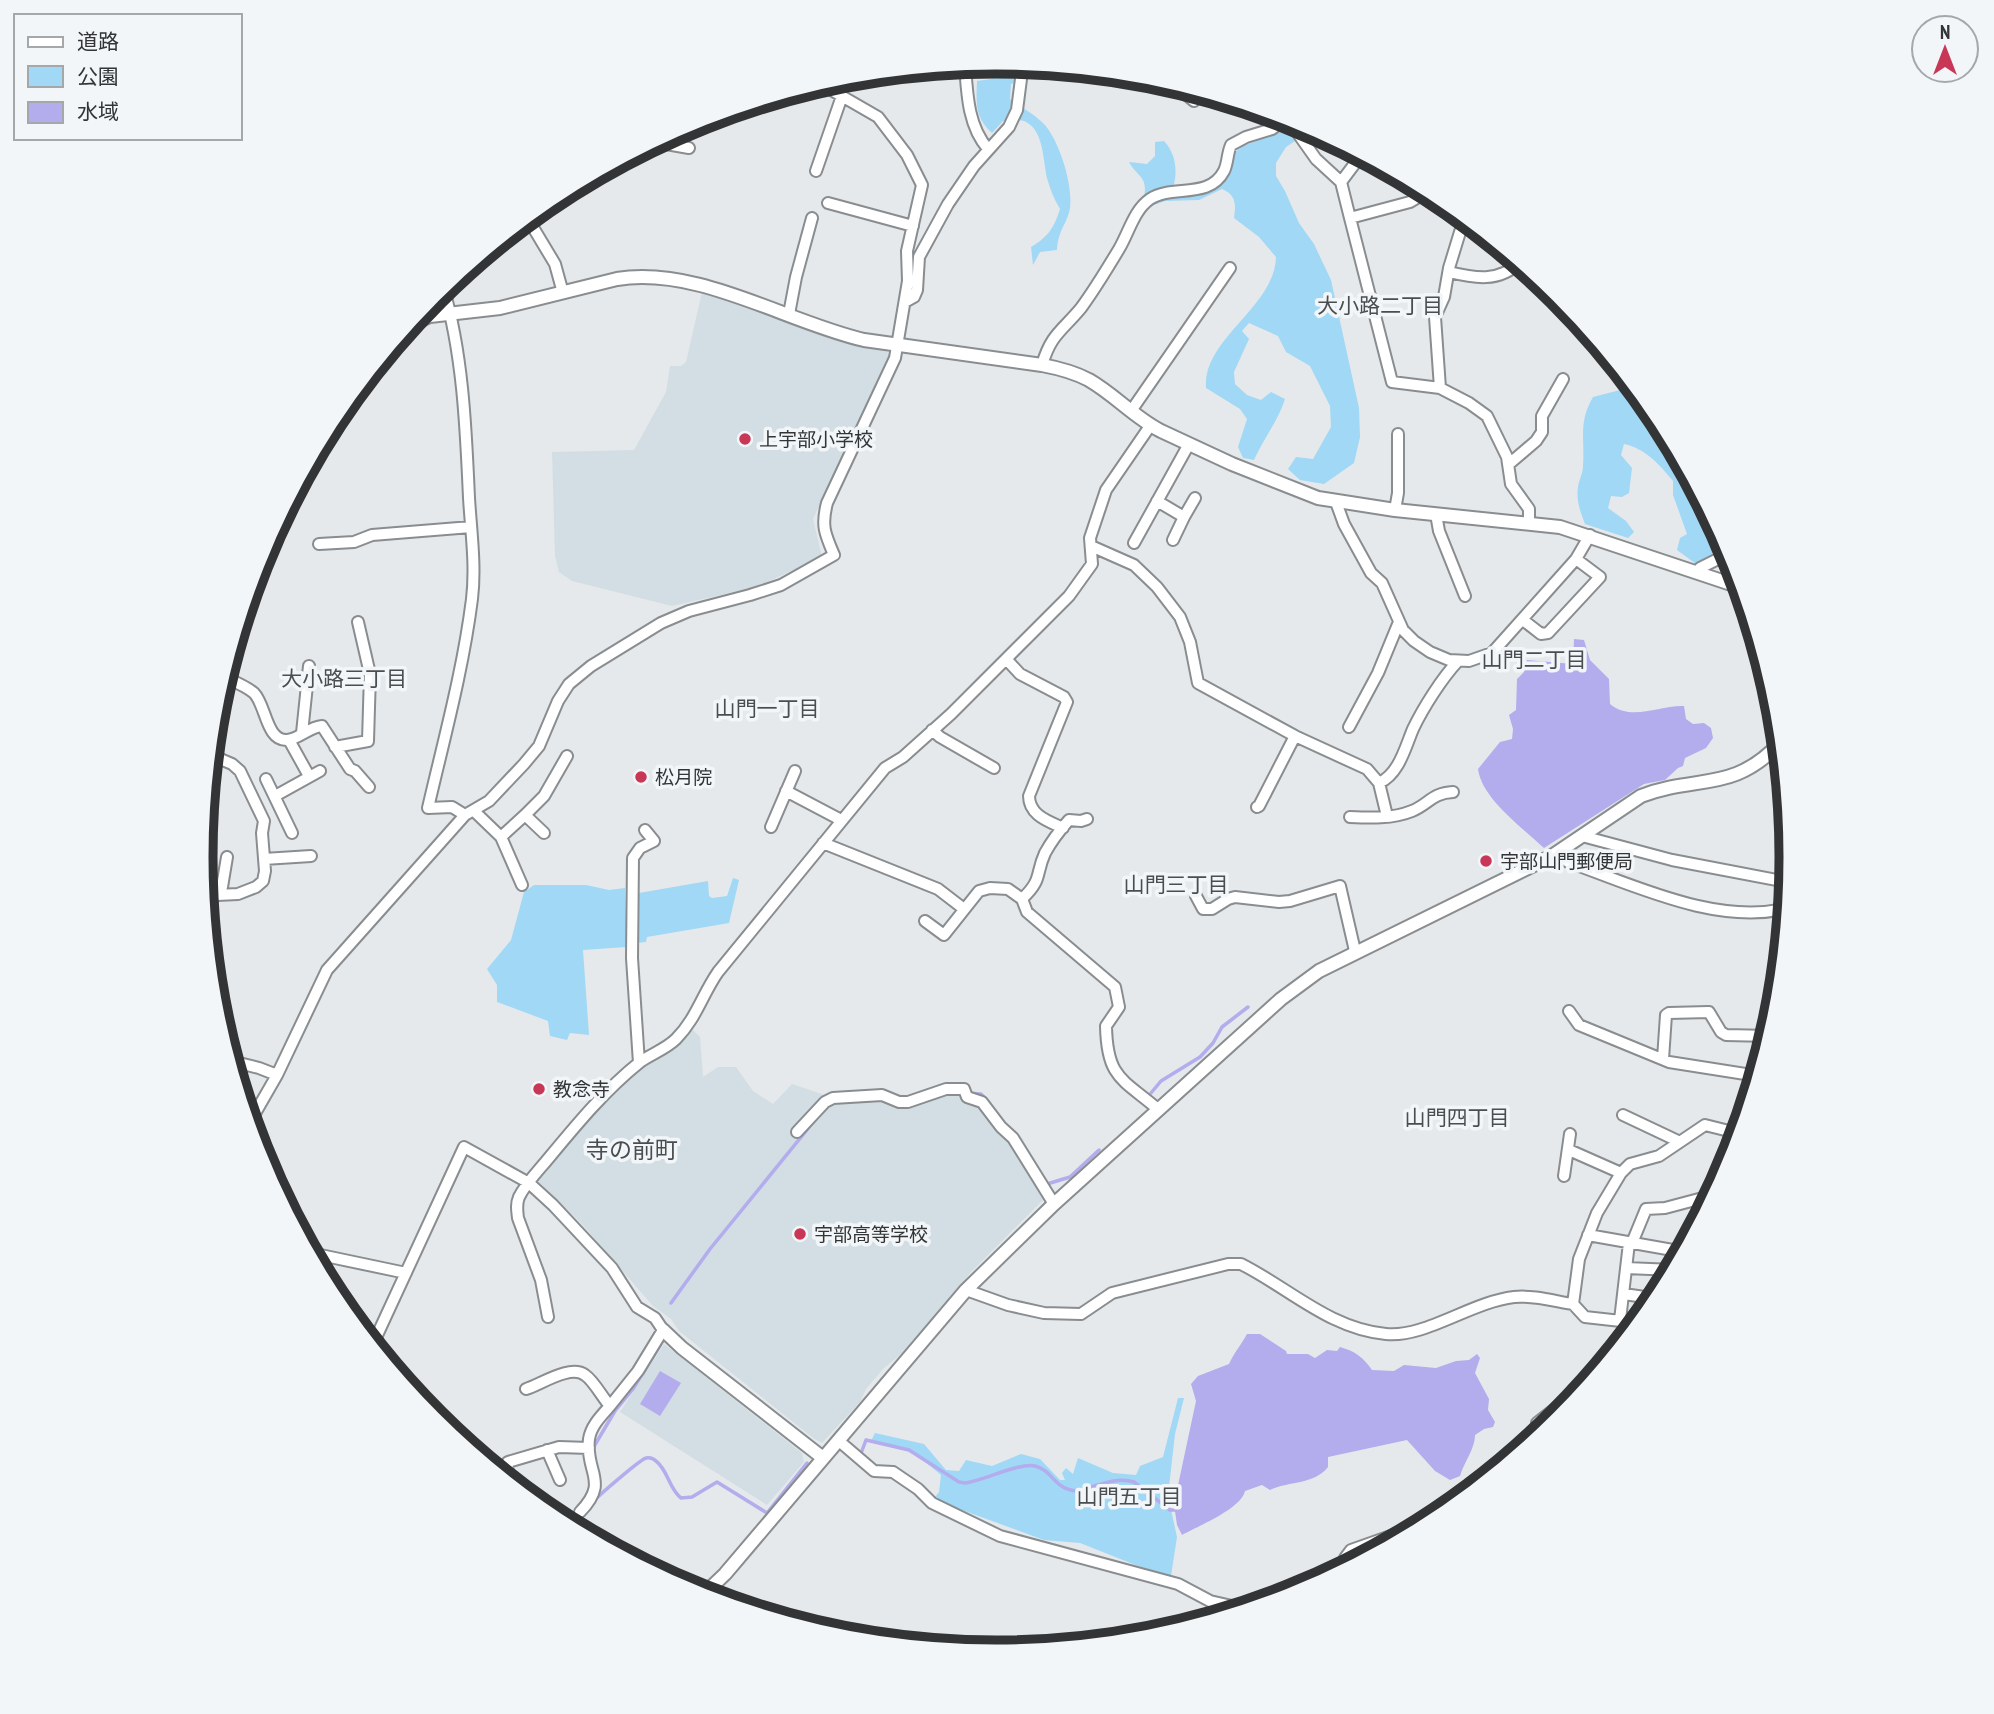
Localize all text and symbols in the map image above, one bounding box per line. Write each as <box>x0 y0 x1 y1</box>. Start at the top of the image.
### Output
legend <box>14 14 242 140</box>
north arrow <box>1910 14 1980 84</box>
text: N <box>1940 20 1950 44</box>
text: 道路 <box>77 28 119 55</box>
text: 公園 <box>77 63 119 90</box>
text: 水域 <box>77 98 119 125</box>
district label: 大小路二丁目 <box>1317 292 1443 319</box>
place label: 上宇部小学校 <box>759 427 873 451</box>
marker: 上宇部小学校 <box>737 431 753 447</box>
district label: 山門二丁目 <box>1482 646 1587 673</box>
district label: 大小路三丁目 <box>281 665 407 692</box>
district label: 山門一丁目 <box>715 695 820 722</box>
place label: 松月院 <box>655 765 712 789</box>
marker: 松月院 <box>633 769 649 785</box>
place label: 宇部山門郵便局 <box>1500 849 1633 873</box>
marker: 宇部山門郵便局 <box>1478 853 1494 869</box>
district label: 山門三丁目 <box>1124 871 1229 898</box>
place label: 教念寺 <box>553 1077 610 1101</box>
marker: 教念寺 <box>531 1081 547 1097</box>
district label: 山門四丁目 <box>1405 1104 1510 1131</box>
district label: 寺の前町 <box>586 1135 678 1164</box>
place label: 宇部高等学校 <box>814 1222 928 1246</box>
marker: 宇部高等学校 <box>792 1226 808 1242</box>
district label: 山門五丁目 <box>1077 1483 1182 1510</box>

